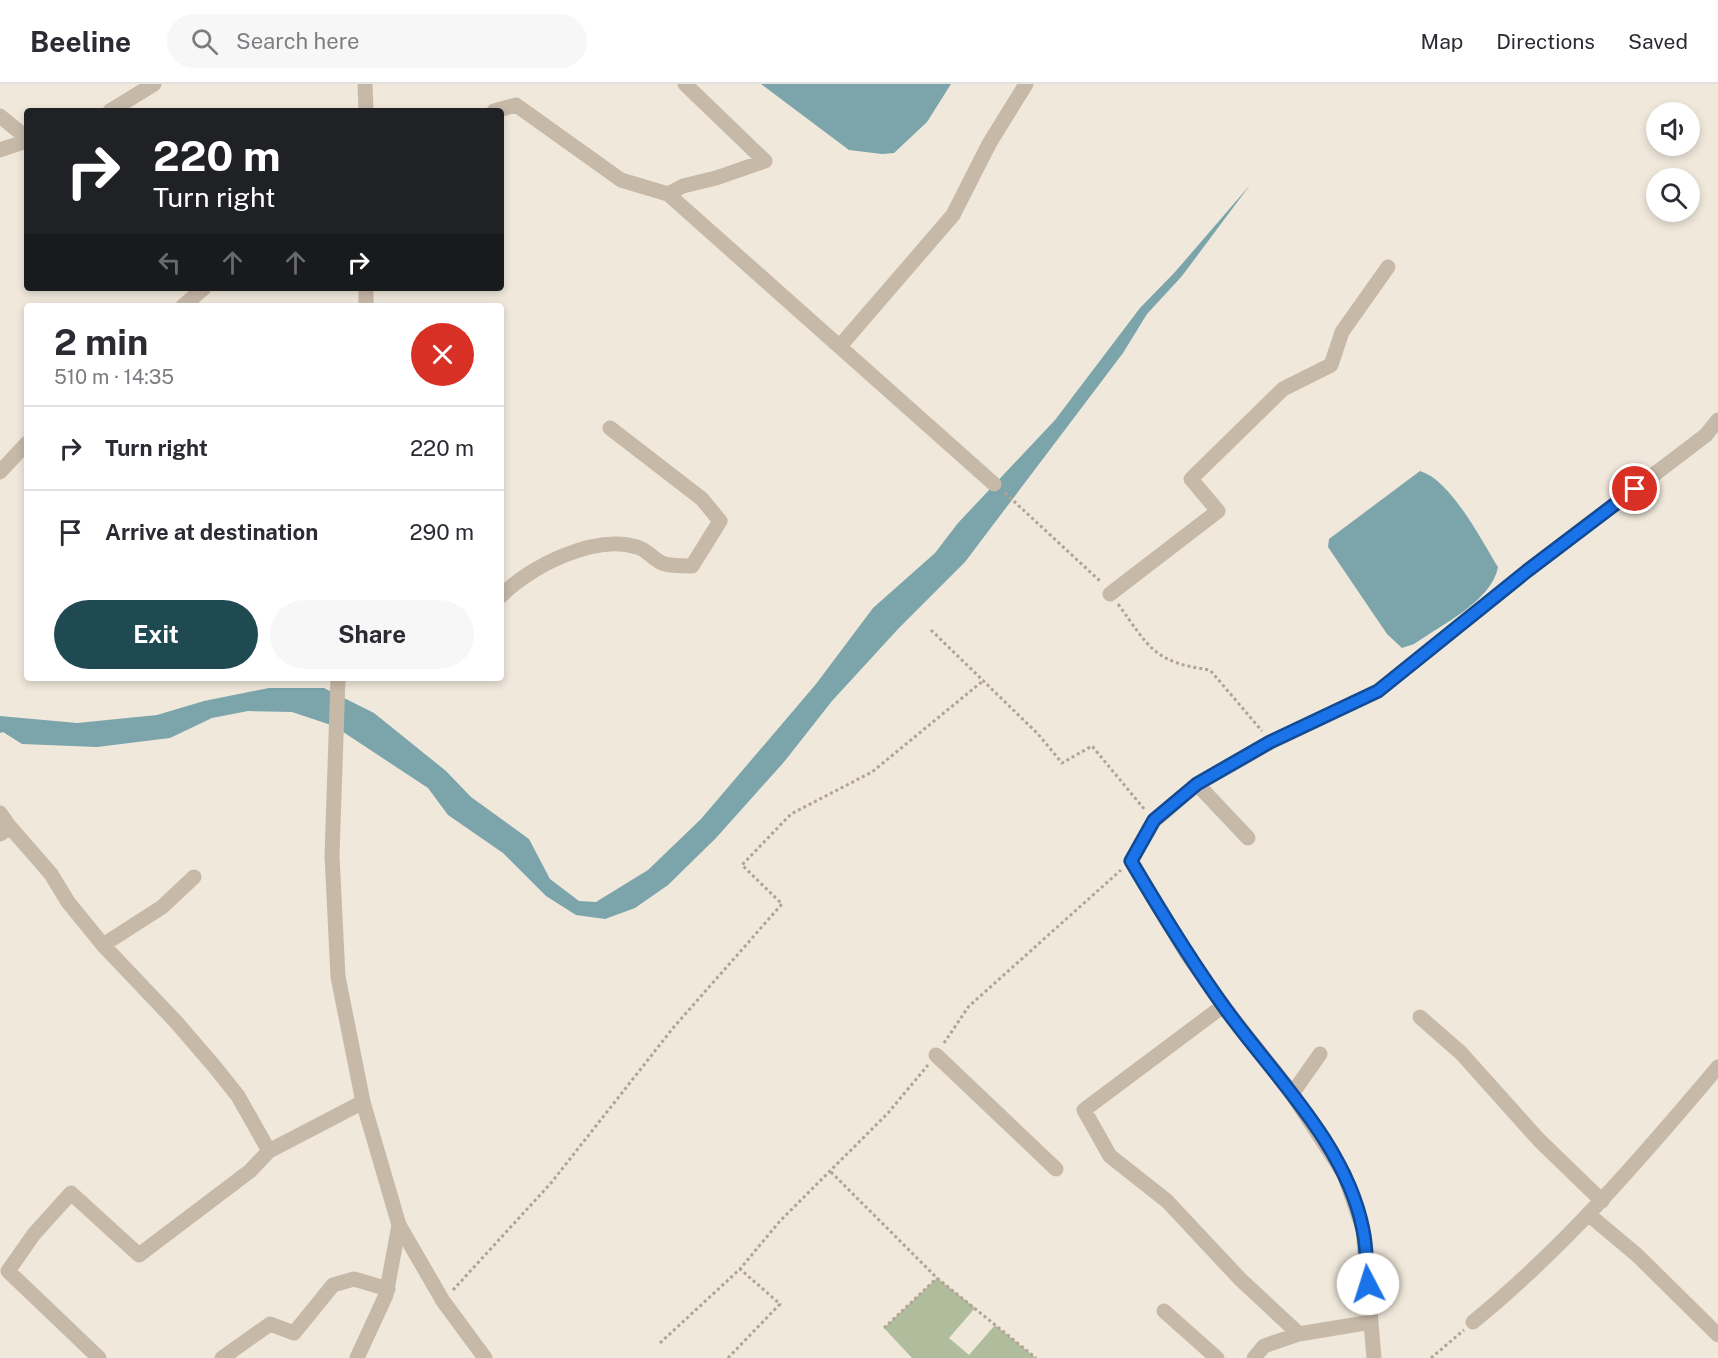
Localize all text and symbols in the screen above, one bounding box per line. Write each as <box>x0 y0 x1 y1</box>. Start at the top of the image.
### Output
search box <box>167 14 587 68</box>
text: Beeline <box>30 25 131 58</box>
icon: search <box>188 25 221 58</box>
text: Search here <box>236 28 360 54</box>
text: Map <box>1421 29 1463 54</box>
text: Directions <box>1496 29 1595 54</box>
text: Saved <box>1628 29 1688 54</box>
map controls <box>1646 102 1700 222</box>
button: sound <box>1646 102 1700 156</box>
text: 220 m <box>153 131 281 180</box>
icon: right <box>54 132 132 210</box>
button: search <box>1646 168 1700 222</box>
text: Turn right <box>153 181 276 213</box>
icon: left <box>153 246 186 279</box>
icon: ahead <box>216 246 249 279</box>
icon: ahead <box>279 246 312 279</box>
icon: right <box>342 246 375 279</box>
text: 2 min <box>54 321 148 363</box>
button: close <box>411 323 474 386</box>
text: 510 m · 14:35 <box>54 365 174 389</box>
icon: right <box>54 432 87 465</box>
text: Turn right <box>105 435 208 461</box>
text: 220 m <box>410 435 474 461</box>
pin <box>1609 463 1660 514</box>
icon: arrive <box>1618 472 1651 505</box>
icon: arrive <box>54 516 87 549</box>
text: Arrive at destination <box>105 519 318 545</box>
text: 290 m <box>409 519 474 545</box>
button: Exit <box>54 600 258 669</box>
button: Share <box>270 600 474 669</box>
position arrow <box>1336 1252 1400 1316</box>

